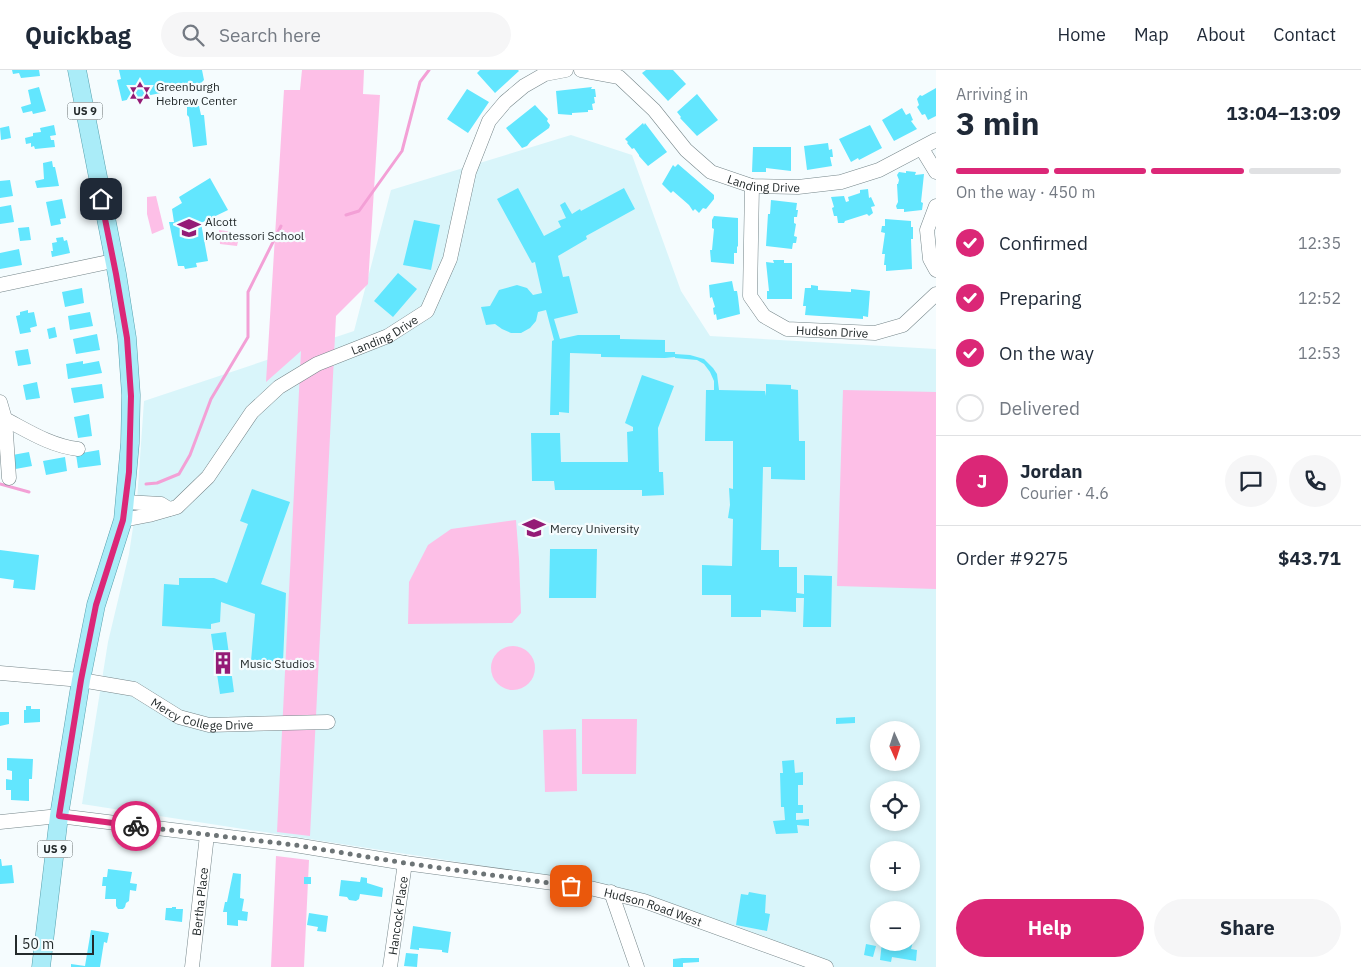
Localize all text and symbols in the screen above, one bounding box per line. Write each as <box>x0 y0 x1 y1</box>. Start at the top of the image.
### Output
search box <box>161 12 511 57</box>
text: Quickbag <box>25 19 131 51</box>
icon: search <box>179 21 207 49</box>
text: Search here <box>219 23 321 47</box>
text: Home <box>1058 23 1106 46</box>
text: Map <box>1134 23 1169 46</box>
text: About <box>1197 23 1245 46</box>
text: Contact <box>1273 23 1336 46</box>
place label: Greenburgh Hebrew Center <box>156 79 238 108</box>
synagogue icon: Greenburgh Hebrew Center <box>127 80 153 106</box>
text: Arriving in <box>956 84 1028 104</box>
text: 13:04–13:09 <box>1226 101 1341 125</box>
road number: US 9 <box>68 102 102 119</box>
text: 3 min <box>956 102 1040 144</box>
street label: Landing Drive <box>726 171 801 195</box>
pin <box>80 178 122 220</box>
text: On the way · 450 m <box>956 182 1095 202</box>
icon: home <box>87 185 115 213</box>
place label: Alcott Montessori School <box>205 214 304 243</box>
school or university icon: Alcott Montessori School <box>176 215 202 241</box>
icon: check <box>956 229 984 257</box>
text: Confirmed <box>999 231 1088 255</box>
text: 12:35 <box>1298 233 1341 253</box>
icon: check <box>956 284 984 312</box>
text: Preparing <box>999 286 1081 310</box>
text: 12:52 <box>1298 288 1341 308</box>
street label: Landing Drive <box>349 311 421 357</box>
street label: Hudson Drive <box>796 322 869 340</box>
icon: check <box>956 339 984 367</box>
text: On the way <box>999 341 1094 365</box>
text: 12:53 <box>1298 343 1341 363</box>
text: Delivered <box>999 396 1080 420</box>
button: chat <box>1225 455 1277 507</box>
button: phone <box>1289 455 1341 507</box>
text: Jordan <box>1020 459 1083 483</box>
text: J <box>977 469 987 493</box>
text: Courier · 4.6 <box>1020 483 1109 503</box>
school or university icon: Mercy University <box>521 515 547 541</box>
place label: Mercy University <box>550 521 639 536</box>
text: Order #9275 <box>956 546 1068 570</box>
text: $43.71 <box>1278 546 1341 570</box>
building icon: Music Studios <box>210 650 236 676</box>
place label: Music Studios <box>240 656 315 671</box>
street label: Mercy College Drive <box>148 694 254 732</box>
north arrow <box>870 721 920 771</box>
map controls <box>870 721 920 951</box>
button: locate <box>870 781 920 831</box>
courier <box>111 801 161 851</box>
icon: bike <box>122 812 150 840</box>
road number: US 9 <box>38 841 72 858</box>
button: + <box>870 841 920 891</box>
pin <box>550 865 592 907</box>
street label: Bertha Place <box>188 866 211 936</box>
icon: bag <box>557 872 585 900</box>
street label: Hancock Place <box>384 875 411 956</box>
street label: Hudson Road West <box>603 884 704 929</box>
button: Help <box>956 899 1144 957</box>
button: Share <box>1154 899 1341 957</box>
button: − <box>870 901 920 951</box>
scale bar <box>15 932 94 955</box>
text: 50 m <box>22 935 54 953</box>

